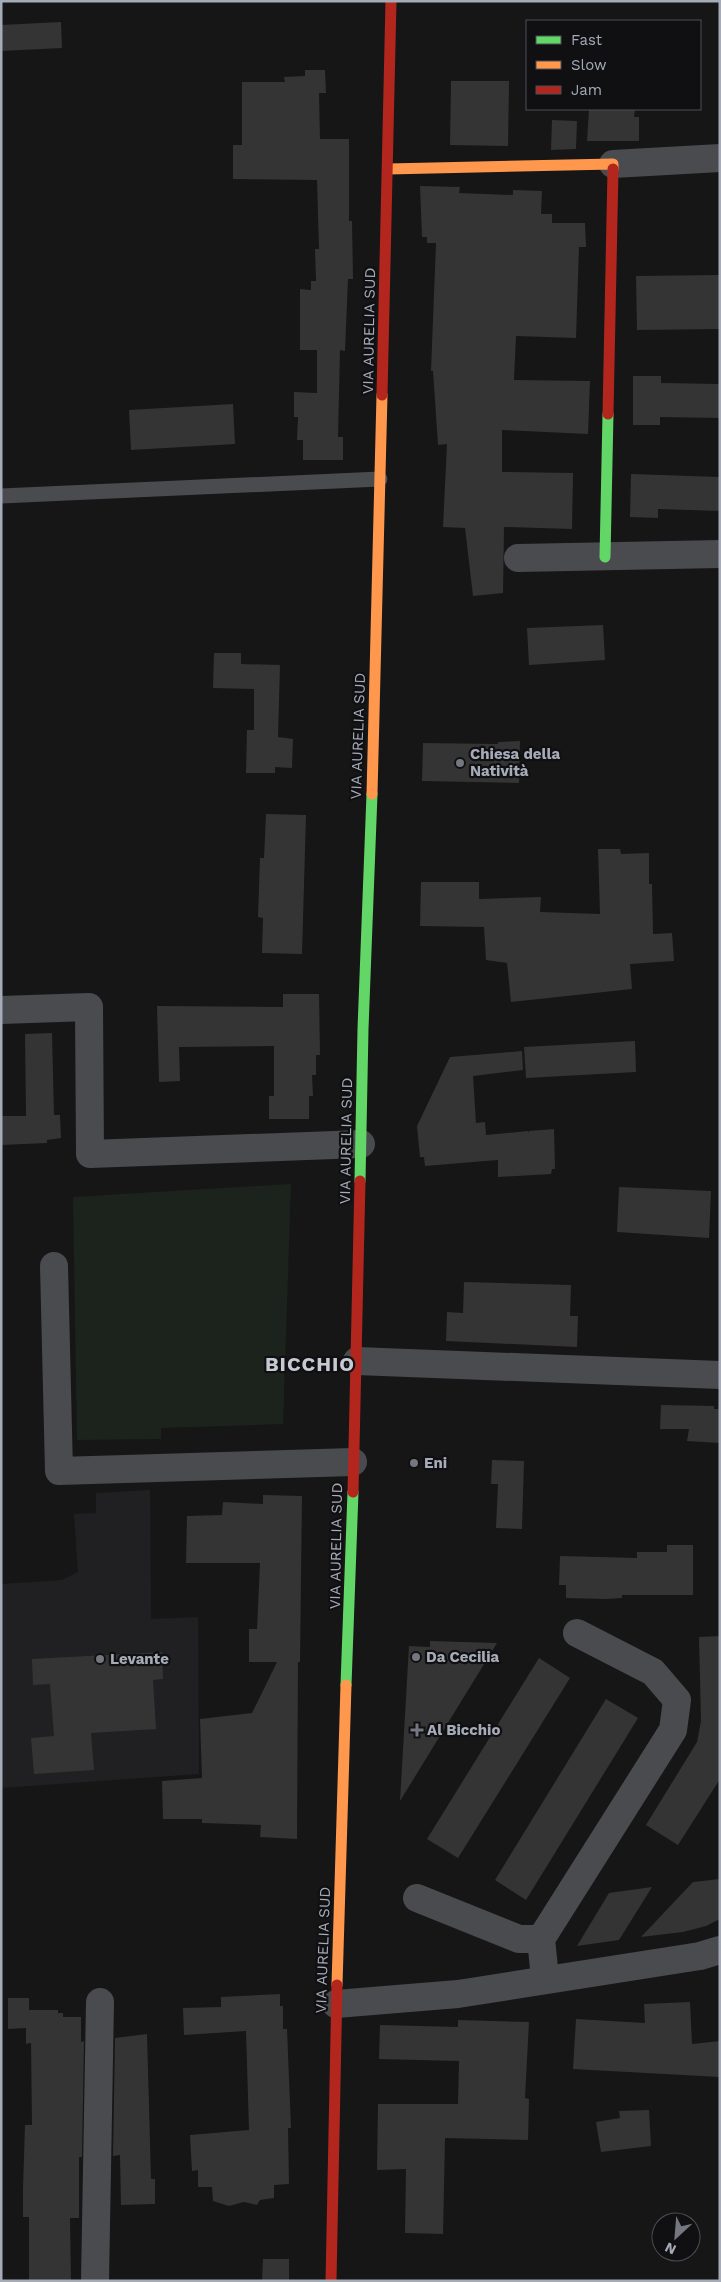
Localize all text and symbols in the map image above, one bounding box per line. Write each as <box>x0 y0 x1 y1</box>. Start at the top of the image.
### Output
legend <box>526 20 701 110</box>
text: Fast <box>571 31 603 49</box>
text: Slow <box>571 56 607 74</box>
text: Jam <box>571 81 602 99</box>
street label: VIA AURELIA SUD <box>359 268 379 394</box>
street label: VIA AURELIA SUD <box>347 672 369 800</box>
place label: Chiesa della Natività <box>470 745 560 780</box>
marker: Chiesa della Natività <box>454 757 466 769</box>
street label: VIA AURELIA SUD <box>336 1078 356 1204</box>
district label: BICCHIO <box>265 1352 355 1376</box>
place label: Eni <box>424 1454 447 1472</box>
marker: Eni <box>408 1457 420 1469</box>
street label: VIA AURELIA SUD <box>326 1483 346 1609</box>
place label: Da Cecilia <box>426 1648 500 1666</box>
place label: Levante <box>110 1650 169 1668</box>
marker: Da Cecilia <box>410 1651 422 1663</box>
marker: Levante <box>94 1653 106 1665</box>
place label: Al Bicchio <box>427 1721 500 1739</box>
marker: Al Bicchio <box>411 1724 423 1736</box>
street label: VIA AURELIA SUD <box>312 1886 334 2014</box>
north arrow <box>651 2212 701 2262</box>
text: N <box>662 2239 678 2258</box>

